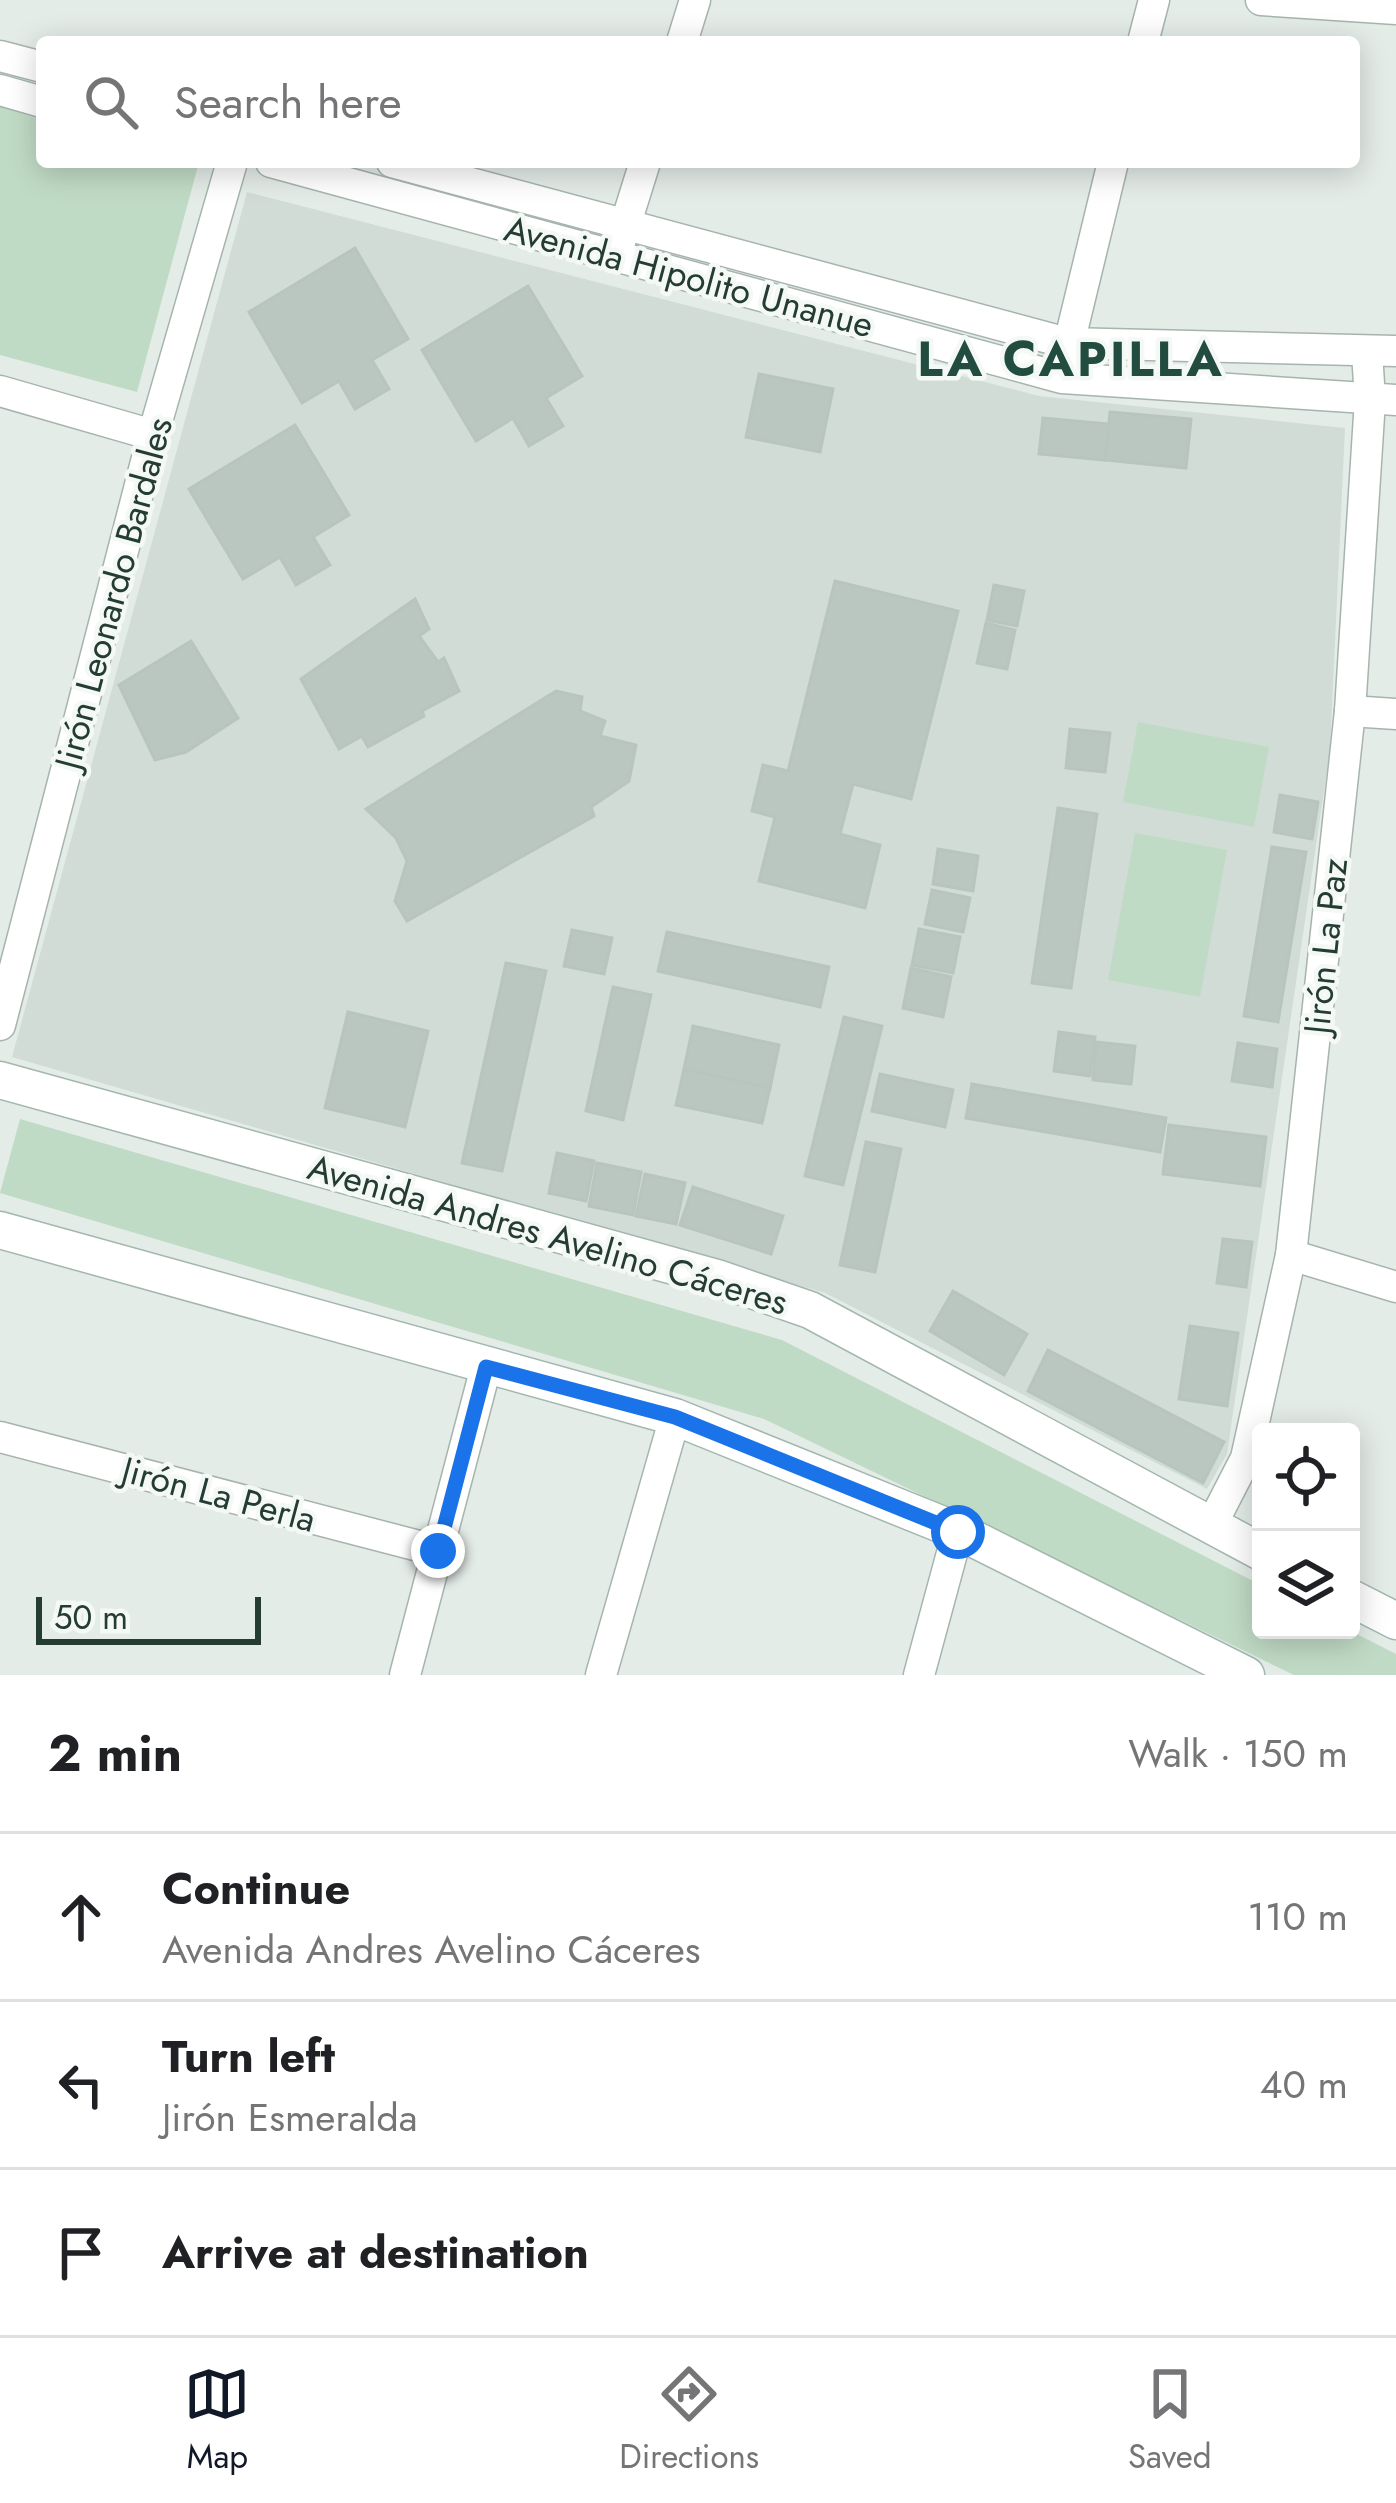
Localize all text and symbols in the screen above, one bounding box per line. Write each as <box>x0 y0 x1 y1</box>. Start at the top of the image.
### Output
search box <box>36 36 1360 168</box>
icon: search <box>78 69 144 135</box>
text: Search here <box>174 70 402 135</box>
street label: Avenida Hipolito Unanue <box>499 202 879 350</box>
district label: LA CAPILLA <box>917 325 1225 394</box>
street label: Jirón Leonardo Bardales <box>40 411 185 778</box>
street label: Jirón La Paz <box>1290 855 1360 1040</box>
street label: Avenida Andres Avelino Cáceres <box>302 1141 794 1327</box>
map controls <box>1252 1423 1360 1639</box>
button: locate <box>1252 1423 1360 1531</box>
street label: Jirón La Perla <box>112 1442 322 1545</box>
route start <box>931 1505 985 1559</box>
route end <box>411 1524 465 1578</box>
button: layers <box>1252 1531 1360 1639</box>
scale bar <box>36 1591 261 1644</box>
text: 50 m <box>54 1594 128 1641</box>
text: 2 min <box>48 1716 182 1790</box>
text: Walk · 150 m <box>1128 1725 1348 1782</box>
text: Continue <box>162 1856 350 1921</box>
icon: ahead <box>48 1884 114 1950</box>
text: 110 m <box>1247 1888 1348 1945</box>
text: Avenida Andres Avelino Cáceres <box>162 1921 700 1978</box>
text: Turn left <box>162 2024 335 2089</box>
icon: left <box>48 2052 114 2118</box>
text: 40 m <box>1260 2056 1348 2113</box>
text: Jirón Esmeralda <box>162 2089 418 2146</box>
icon: arrive <box>48 2220 114 2286</box>
text: Arrive at destination <box>162 2220 589 2285</box>
tab: Map <box>184 2361 250 2480</box>
tab: Directions <box>619 2361 759 2480</box>
tab: Saved <box>1128 2361 1212 2480</box>

